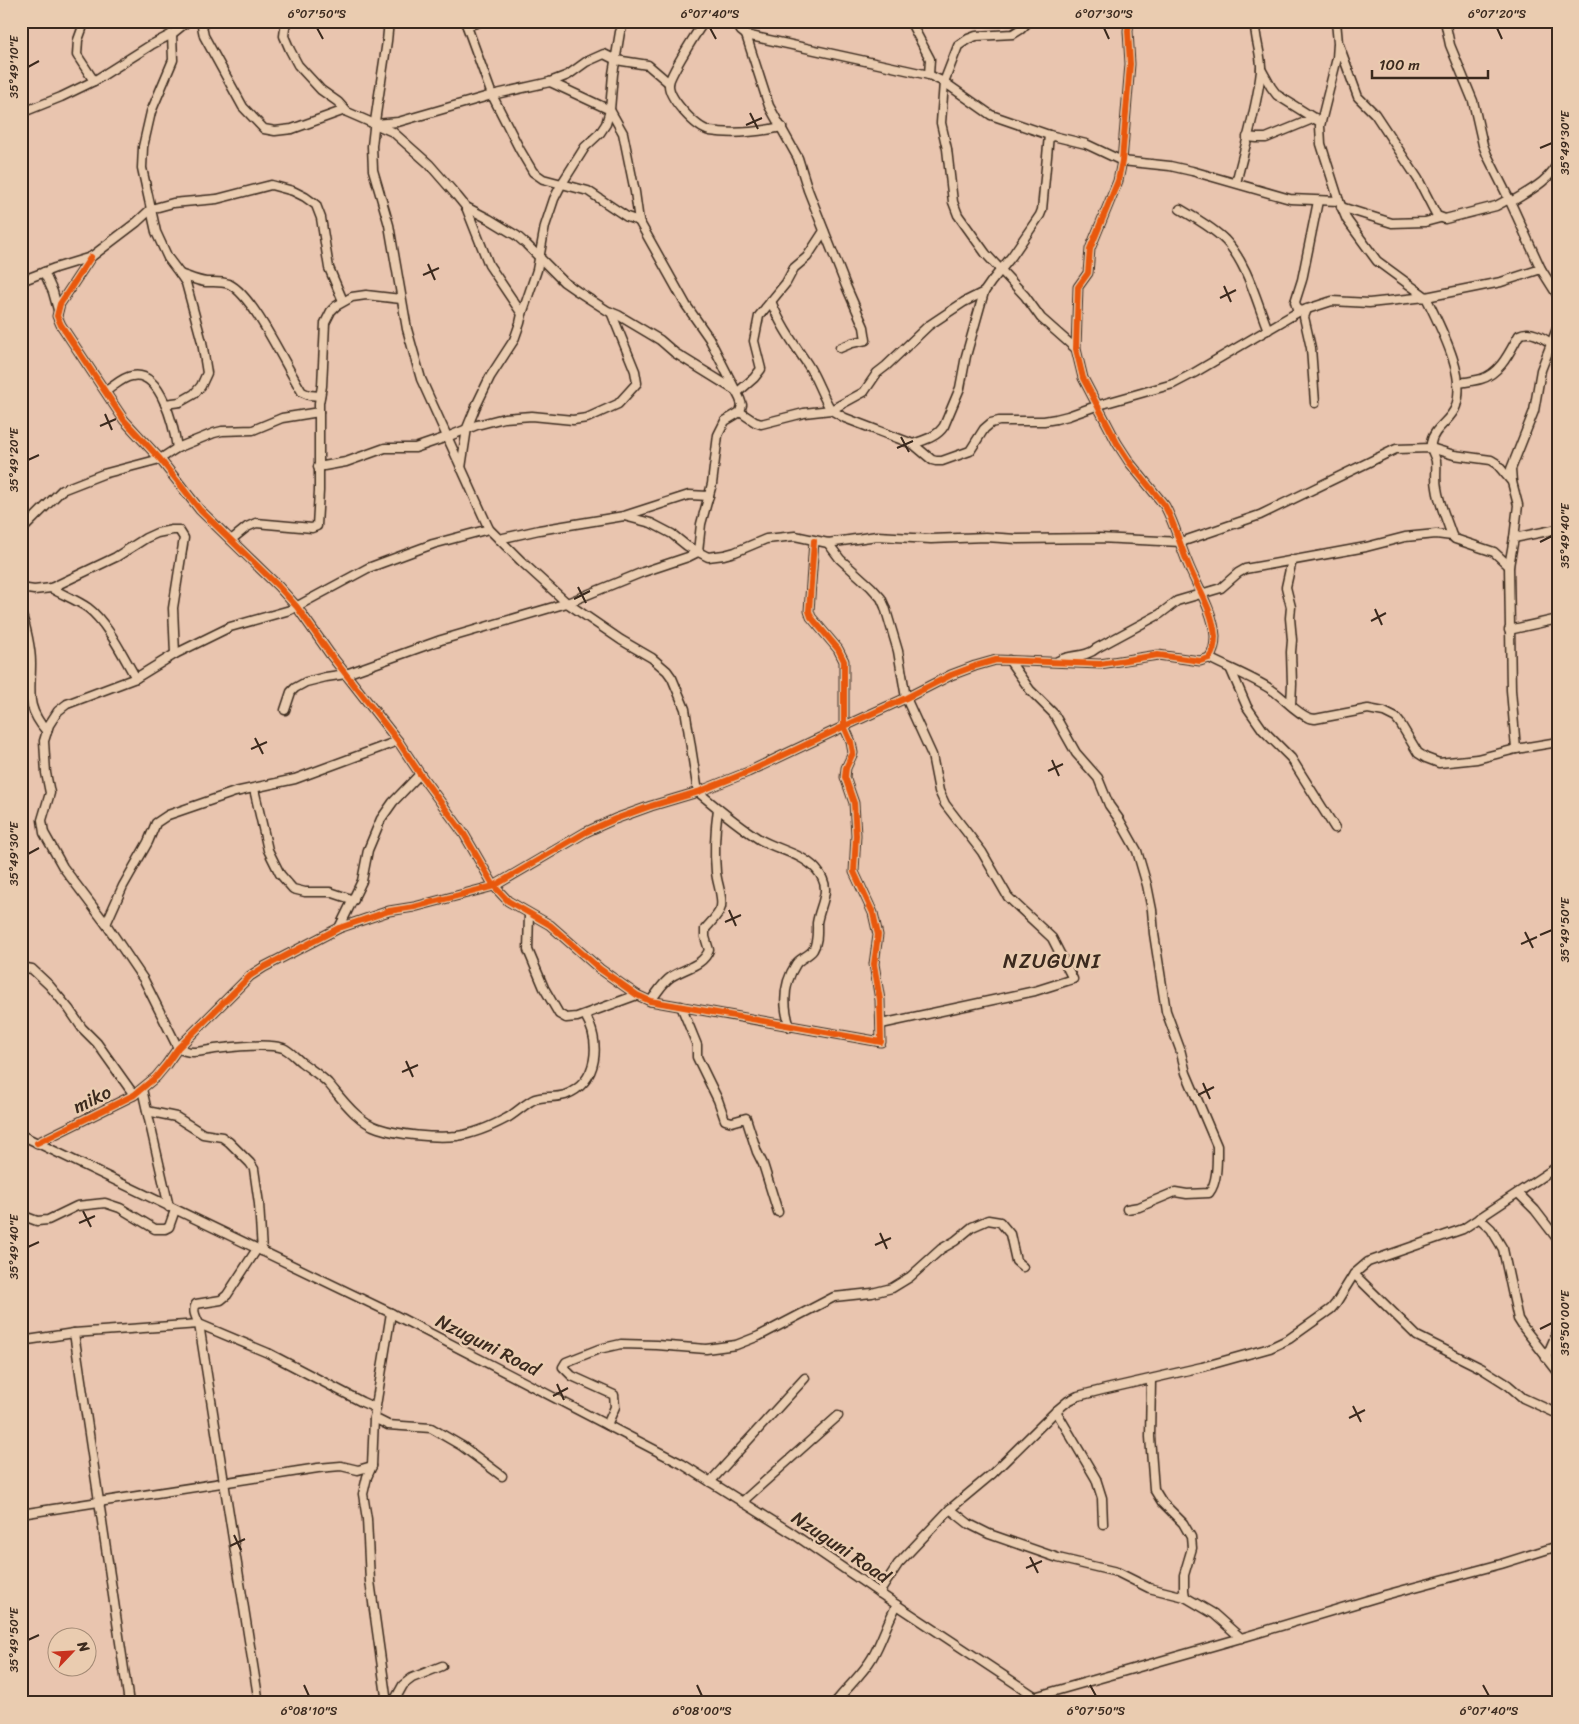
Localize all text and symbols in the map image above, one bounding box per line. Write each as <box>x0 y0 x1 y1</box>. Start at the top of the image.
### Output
text: 6°07'50"S <box>288 3 347 25</box>
text: 6°07'40"S <box>681 3 740 25</box>
text: 6°07'30"S <box>1075 3 1133 25</box>
text: 6°07'20"S <box>1468 3 1526 25</box>
text: 35°49'10"E <box>3 34 25 98</box>
scale bar <box>1372 48 1488 80</box>
text: 100 m <box>1379 52 1420 78</box>
text: 35°49'30"E <box>1554 110 1576 175</box>
text: 35°49'20"E <box>3 426 25 492</box>
text: 35°49'40"E <box>1554 502 1576 569</box>
text: 35°49'30"E <box>3 821 25 886</box>
text: 35°49'50"E <box>1554 896 1576 962</box>
district label: NZUGUNI <box>1003 942 1102 980</box>
street label: miko <box>67 1075 117 1123</box>
text: 35°49'40"E <box>3 1213 25 1280</box>
text: 35°50'00"E <box>1554 1289 1576 1356</box>
street label: Nzuguni Road <box>430 1305 548 1386</box>
street label: Nzuguni Road <box>785 1502 899 1593</box>
text: 35°49'50"E <box>3 1606 25 1672</box>
north arrow <box>48 1626 98 1676</box>
text: N <box>70 1636 97 1657</box>
text: 6°08'10"S <box>281 1700 338 1722</box>
text: 6°08'00"S <box>673 1700 732 1722</box>
text: 6°07'50"S <box>1067 1700 1126 1722</box>
text: 6°07'40"S <box>1460 1700 1519 1722</box>

